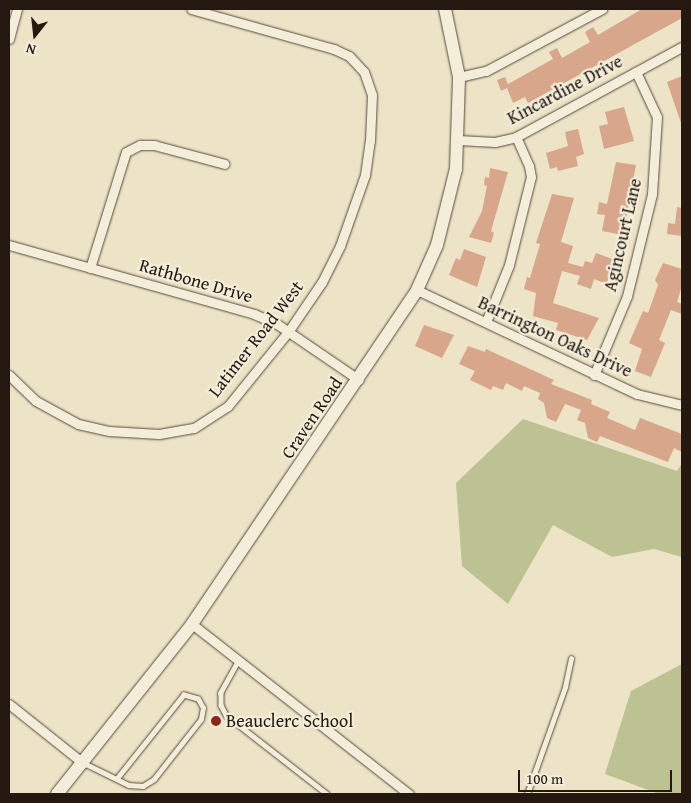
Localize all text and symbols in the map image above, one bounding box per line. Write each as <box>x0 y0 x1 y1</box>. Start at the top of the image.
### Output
north arrow <box>10 10 60 60</box>
text: N <box>24 39 38 60</box>
street label: Kincardine Drive <box>504 51 626 129</box>
street label: Agincourt Lane <box>599 176 647 294</box>
street label: Rathbone Drive <box>137 255 255 307</box>
street label: Latimer Road West <box>204 277 308 401</box>
street label: Barrington Oaks Drive <box>475 292 635 382</box>
street label: Craven Road <box>277 373 347 463</box>
place label: Beauclerc School <box>226 710 353 732</box>
marker: Beauclerc School <box>210 715 222 727</box>
scale bar <box>521 760 675 792</box>
text: 100 m <box>526 768 563 789</box>

